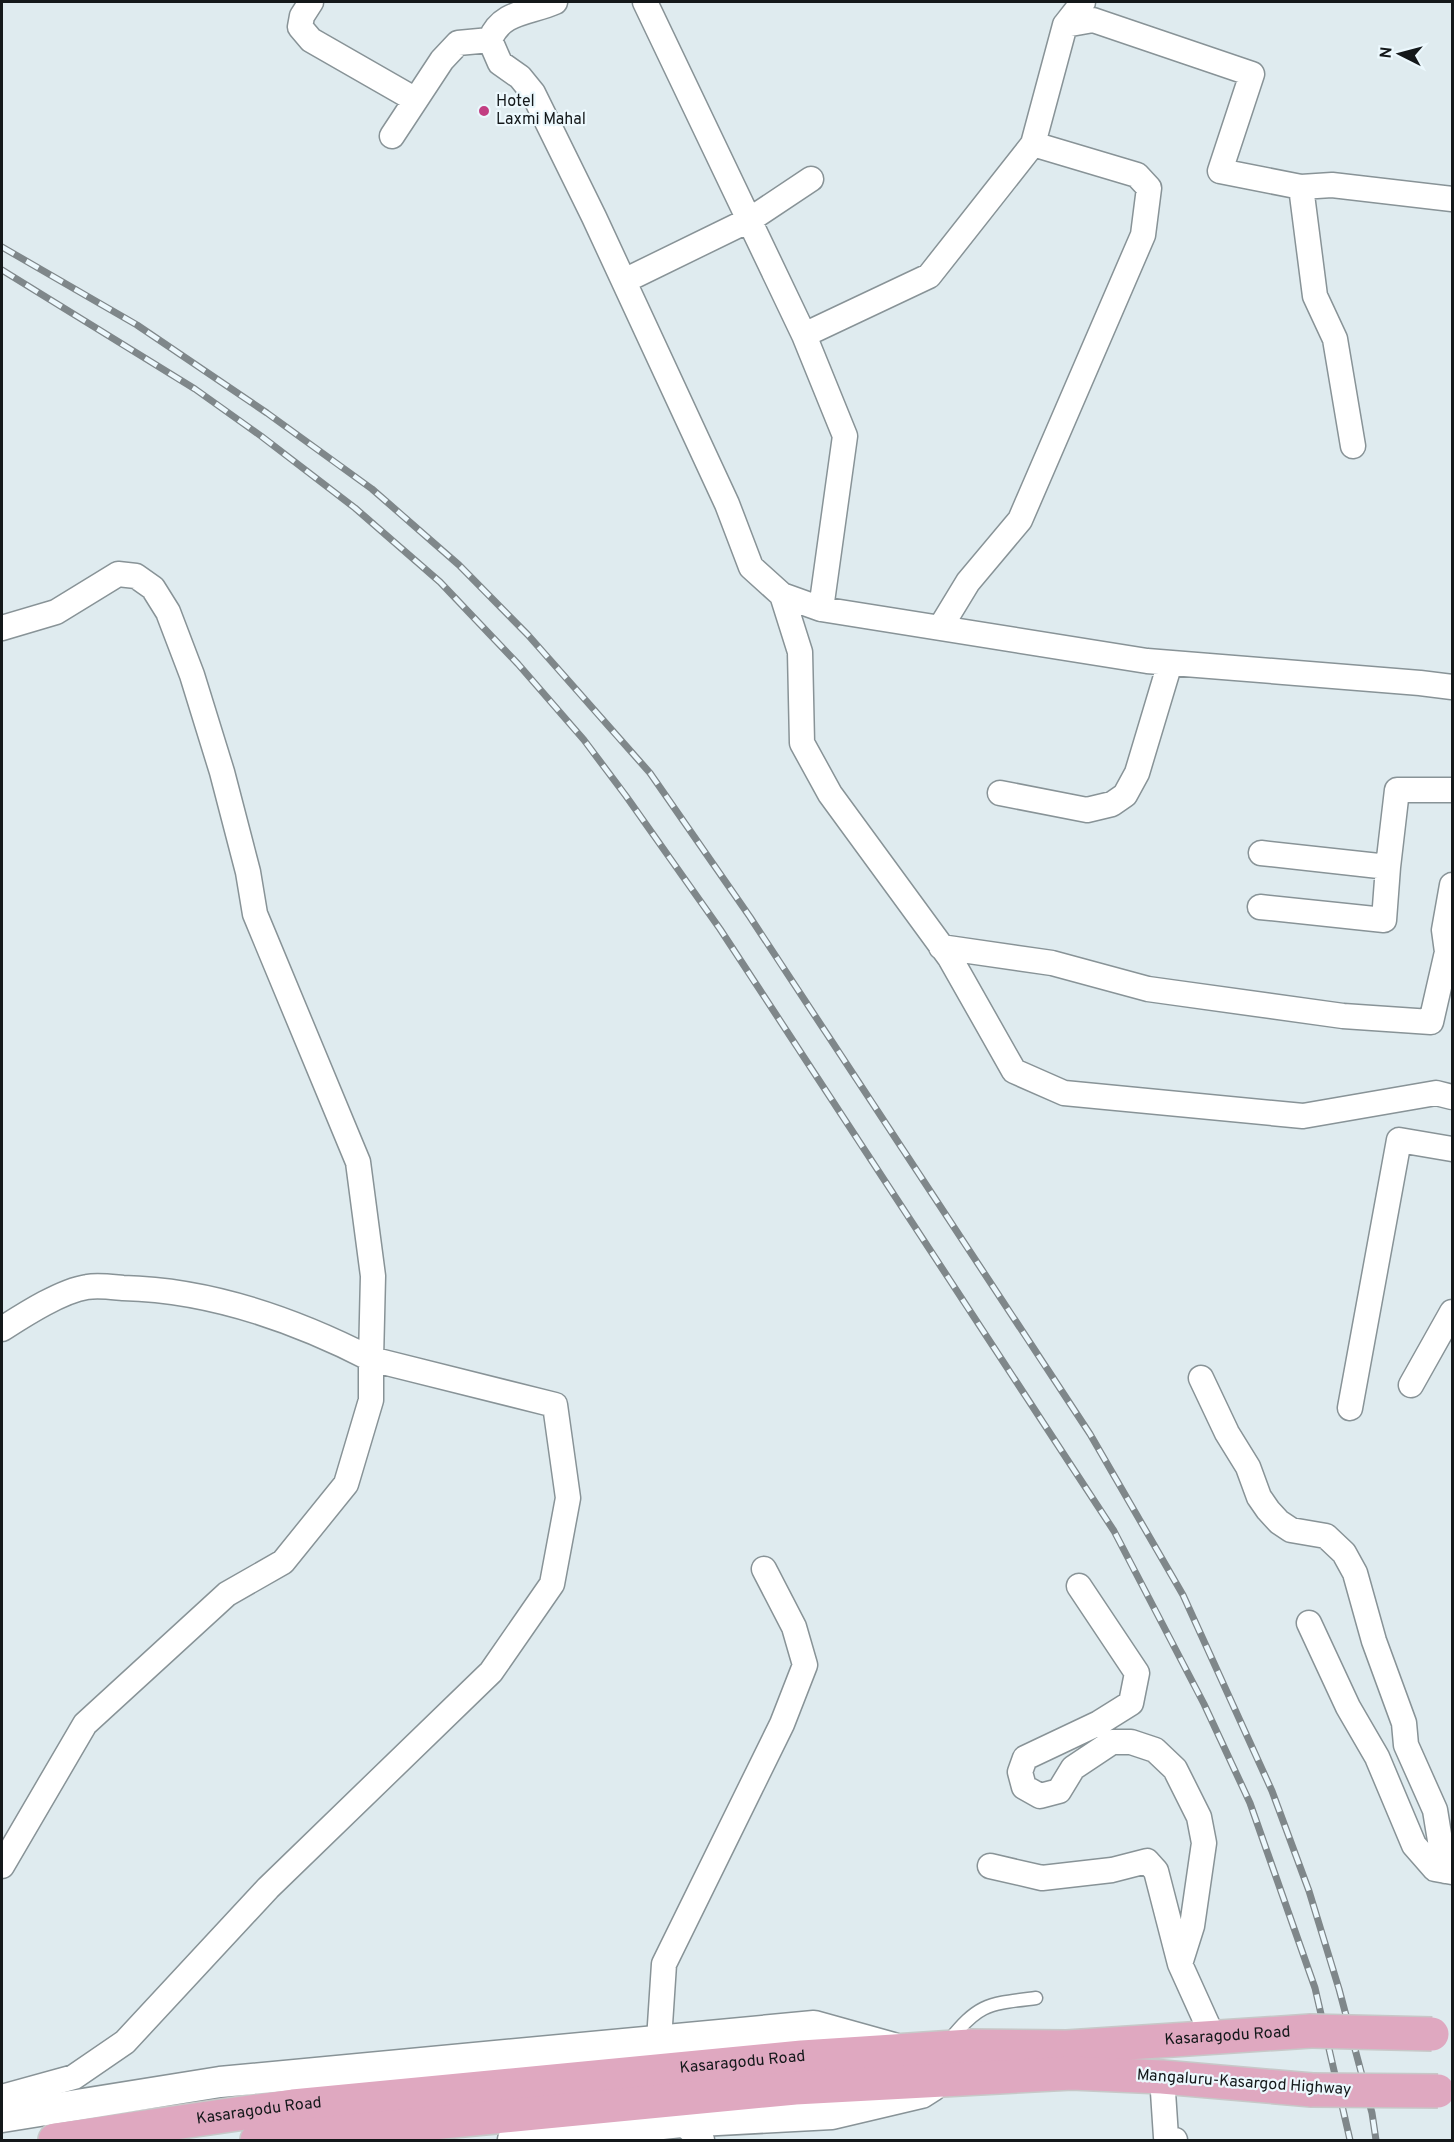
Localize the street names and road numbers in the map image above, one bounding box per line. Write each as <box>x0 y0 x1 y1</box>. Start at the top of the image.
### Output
street label: Kasaragodu Road <box>1164 2022 1291 2051</box>
street label: Kasaragodu Road <box>679 2047 806 2079</box>
street label: Mangaluru-Kasargod Highway <box>1136 2066 1352 2100</box>
street label: Kasaragodu Road <box>195 2093 323 2130</box>

